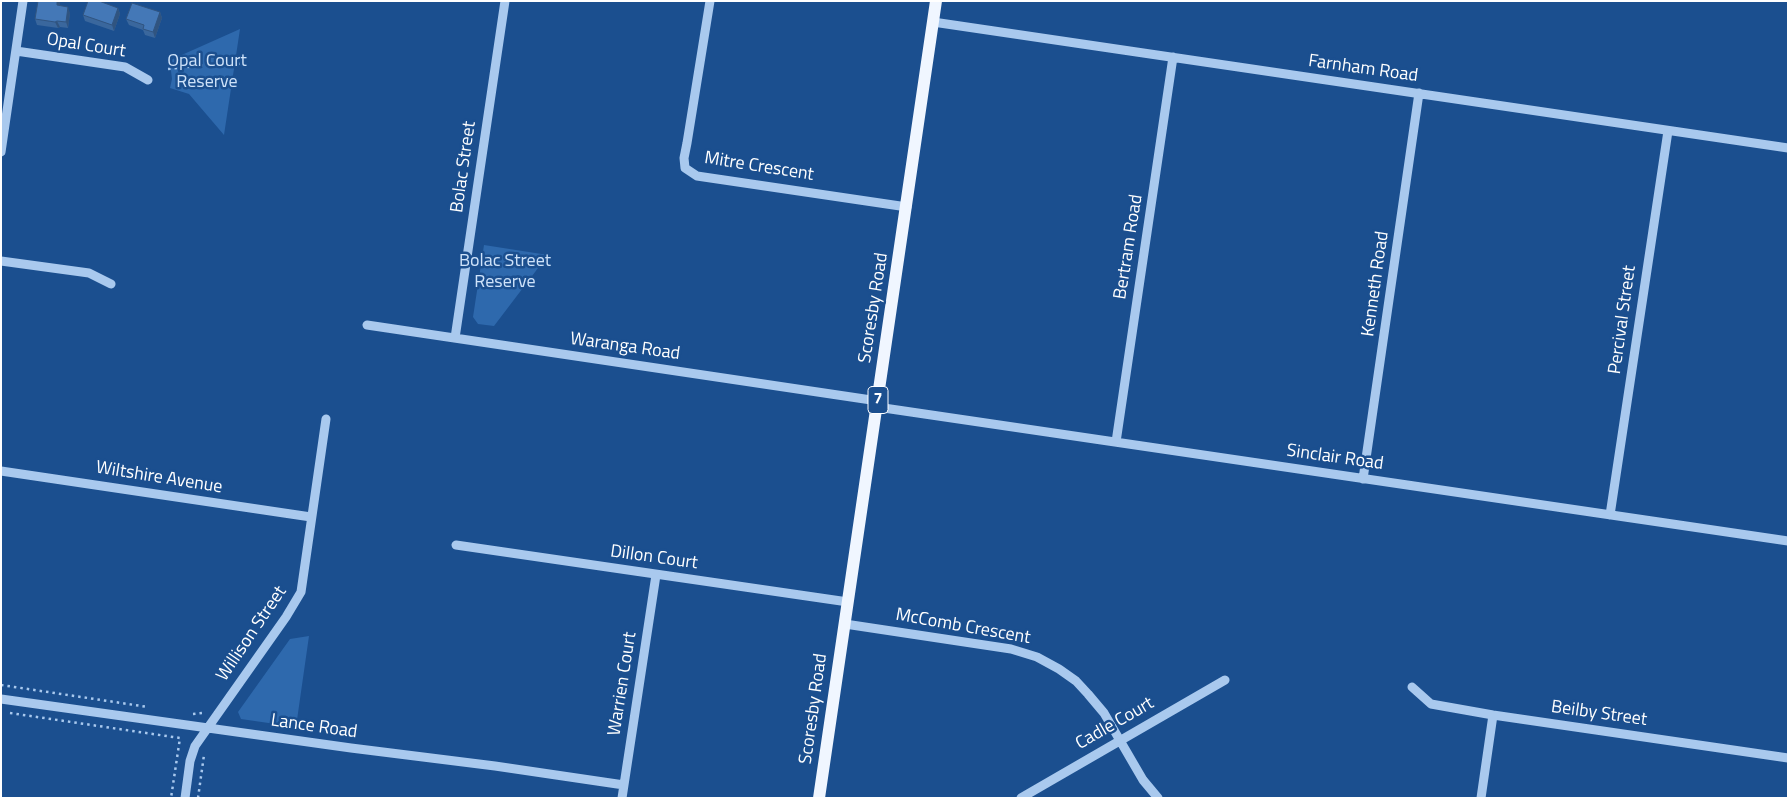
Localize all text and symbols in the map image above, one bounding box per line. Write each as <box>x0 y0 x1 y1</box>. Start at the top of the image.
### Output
street label: Opal Court <box>45 29 127 63</box>
park label: Opal Court Reserve <box>167 51 247 94</box>
street label: Farnham Road <box>1307 51 1419 87</box>
street label: Bolac Street <box>447 120 481 214</box>
street label: Mitre Crescent <box>703 148 815 186</box>
street label: Bertram Road <box>1110 193 1148 301</box>
street label: Kenneth Road <box>1358 230 1394 338</box>
park label: Bolac Street Reserve <box>459 251 551 294</box>
street label: Scoresby Road <box>855 251 893 365</box>
street label: Percival Street <box>1605 264 1641 376</box>
street label: Waranga Road <box>569 329 681 365</box>
road number: 7 <box>868 386 888 414</box>
street label: Sinclair Road <box>1285 441 1385 475</box>
street label: Wiltshire Avenue <box>94 457 224 499</box>
street label: Dillon Court <box>609 541 699 575</box>
street label: Willison Street <box>212 582 292 686</box>
street label: McComb Crescent <box>894 605 1032 649</box>
street label: Warrien Court <box>604 630 642 738</box>
street label: Scoresby Road <box>796 652 832 766</box>
street label: Cadle Court <box>1072 693 1158 755</box>
street label: Beilby Street <box>1550 697 1648 731</box>
street label: Lance Road <box>269 710 359 744</box>

